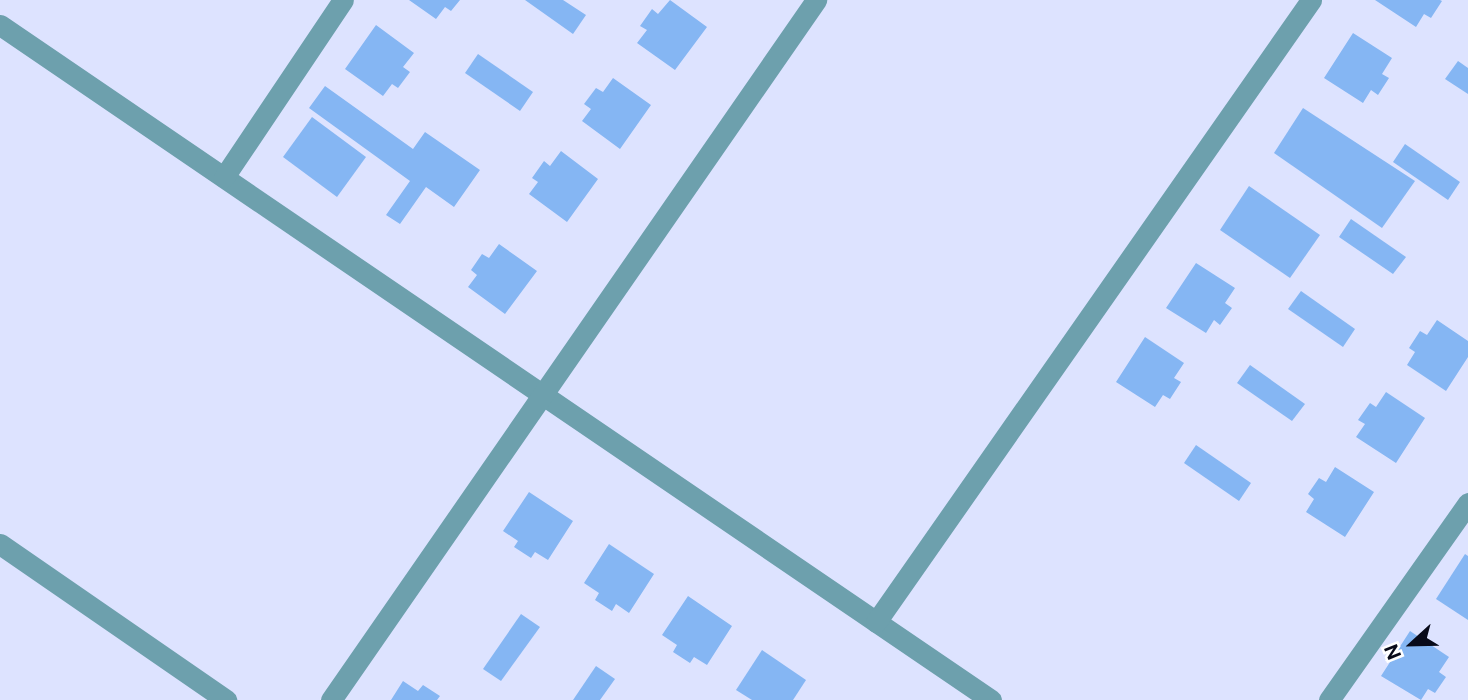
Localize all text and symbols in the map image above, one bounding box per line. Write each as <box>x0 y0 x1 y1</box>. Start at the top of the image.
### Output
north arrow <box>1377 609 1447 679</box>
text: N <box>1380 641 1406 663</box>

